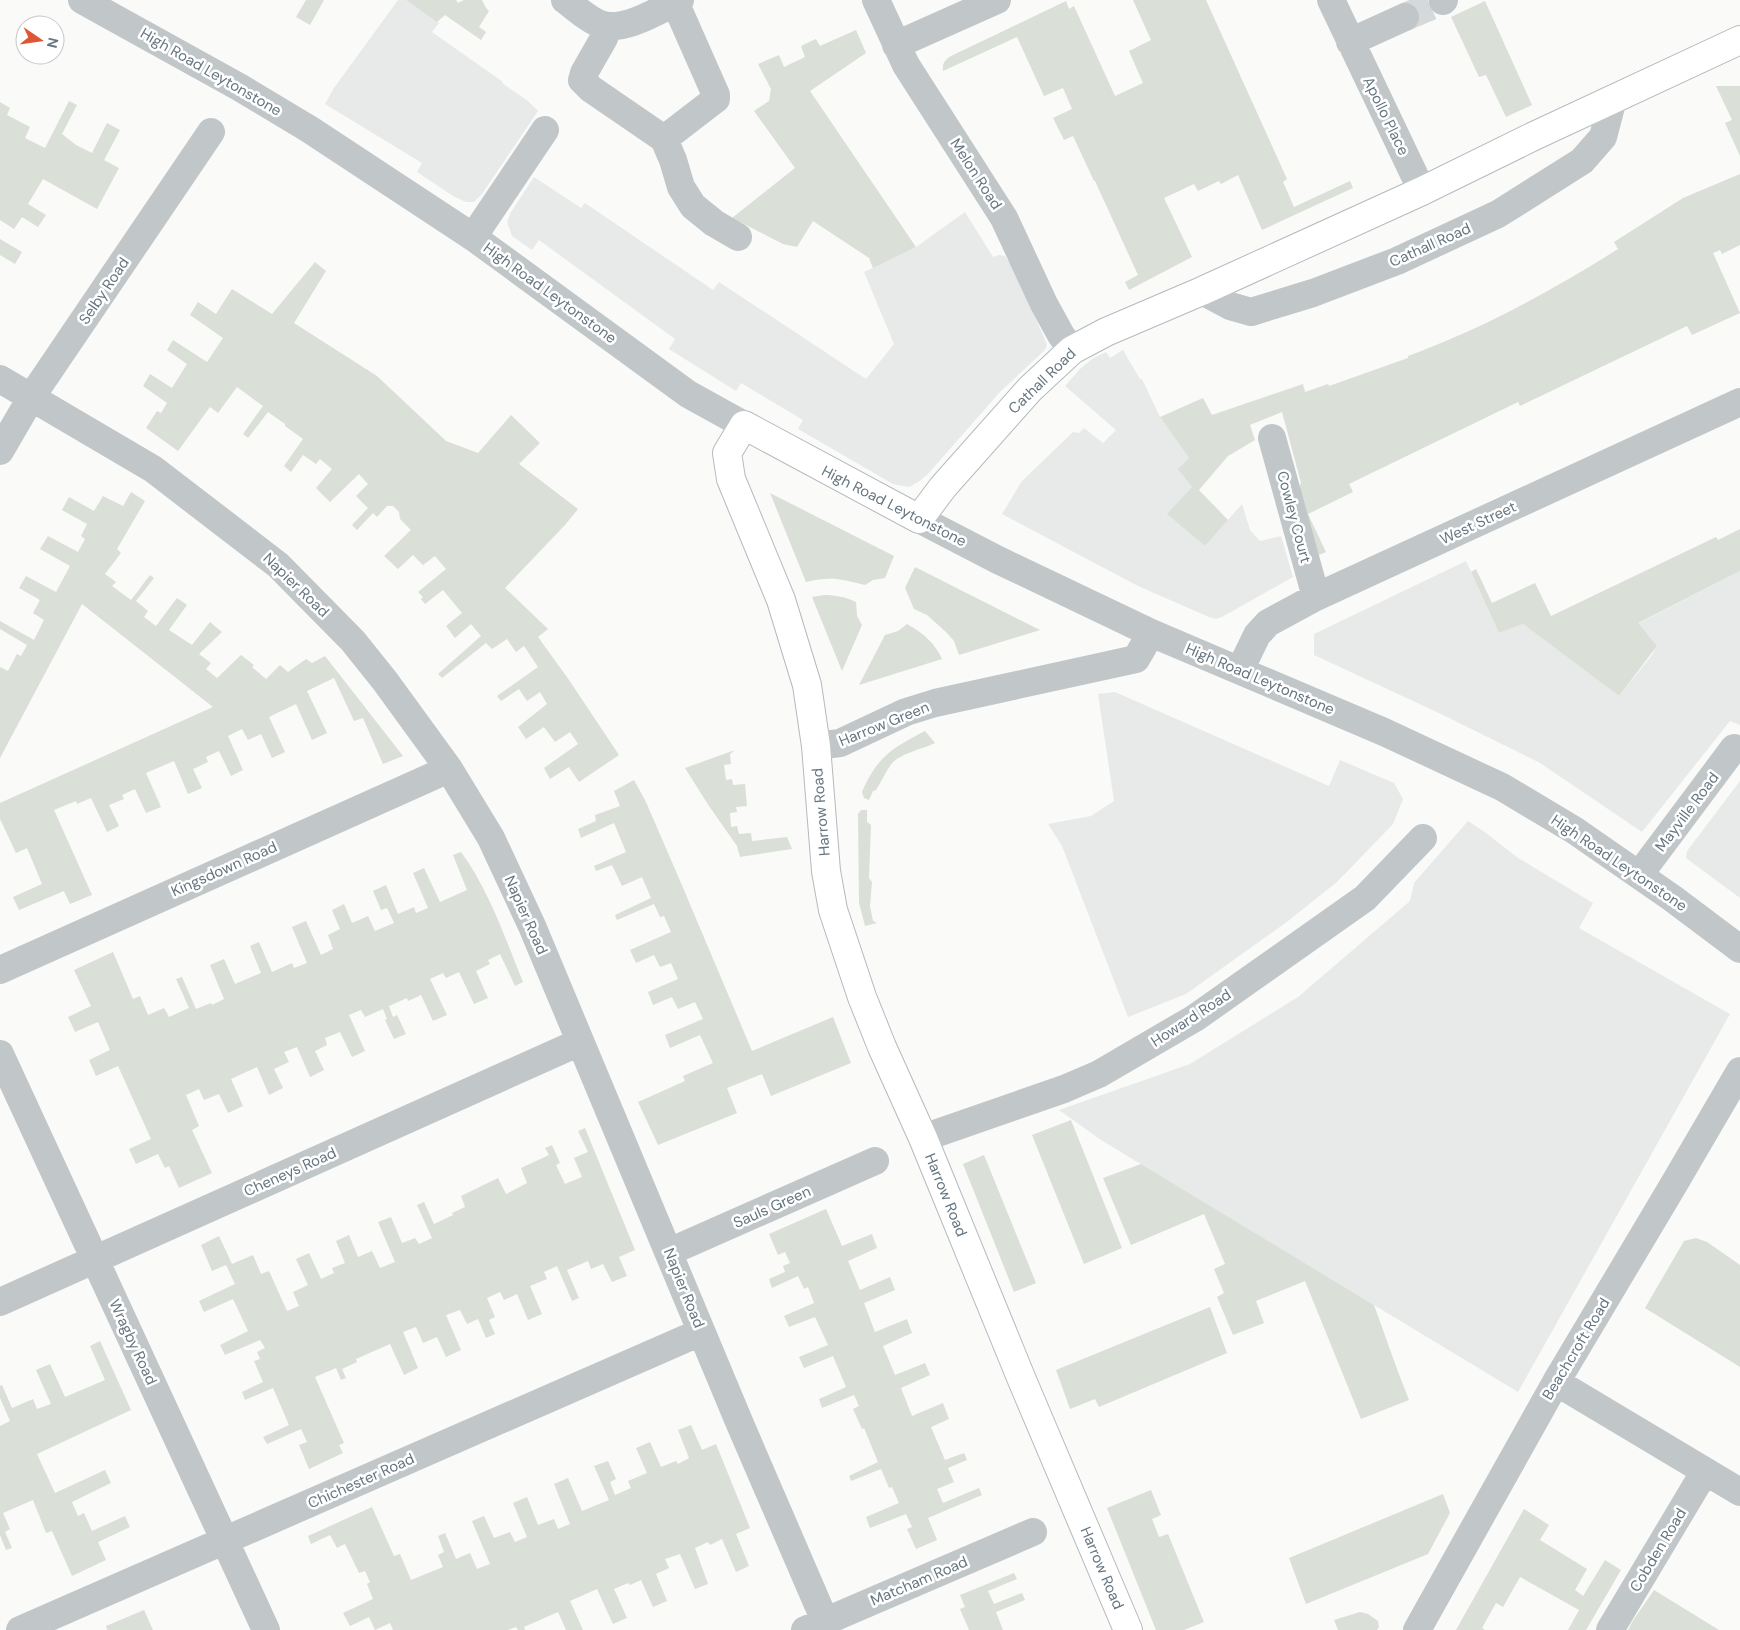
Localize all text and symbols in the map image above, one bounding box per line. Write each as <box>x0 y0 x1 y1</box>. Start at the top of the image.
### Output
north arrow <box>15 15 65 65</box>
street label: High Road Leytonstone <box>137 23 285 121</box>
text: N <box>43 36 63 50</box>
street label: Apollo Place <box>1358 73 1414 159</box>
street label: Melon Road <box>946 135 1006 213</box>
street label: Cathall Road <box>1386 218 1474 272</box>
street label: High Road Leytonstone <box>479 238 621 348</box>
street label: Selby Road <box>74 254 134 328</box>
street label: Cathall Road <box>1004 344 1080 418</box>
street label: High Road Leytonstone <box>818 461 970 551</box>
street label: Cowley Court <box>1272 469 1316 565</box>
street label: West Street <box>1437 497 1519 549</box>
street label: Napier Road <box>259 548 333 622</box>
street label: High Road Leytonstone <box>1182 639 1338 719</box>
street label: Harrow Green <box>836 697 932 751</box>
street label: Harrow Road <box>807 767 835 857</box>
street label: Mayville Road <box>1651 768 1723 856</box>
street label: High Road Leytonstone <box>1547 810 1691 916</box>
street label: Kingsdown Road <box>168 837 280 901</box>
street label: Napier Road <box>500 872 552 958</box>
street label: Howard Road <box>1147 985 1235 1051</box>
street label: Cheneys Road <box>241 1143 339 1201</box>
street label: Harrow Road <box>920 1150 972 1240</box>
street label: Sauls Green <box>730 1181 814 1233</box>
street label: Napier Road <box>659 1245 709 1331</box>
street label: Beachcroft Road <box>1538 1294 1614 1404</box>
street label: Wragby Road <box>104 1296 162 1388</box>
street label: Chichester Road <box>305 1449 417 1513</box>
street label: Cobden Road <box>1625 1504 1691 1596</box>
street label: Harrow Road <box>1076 1524 1128 1612</box>
street label: Matcham Road <box>867 1551 971 1611</box>

